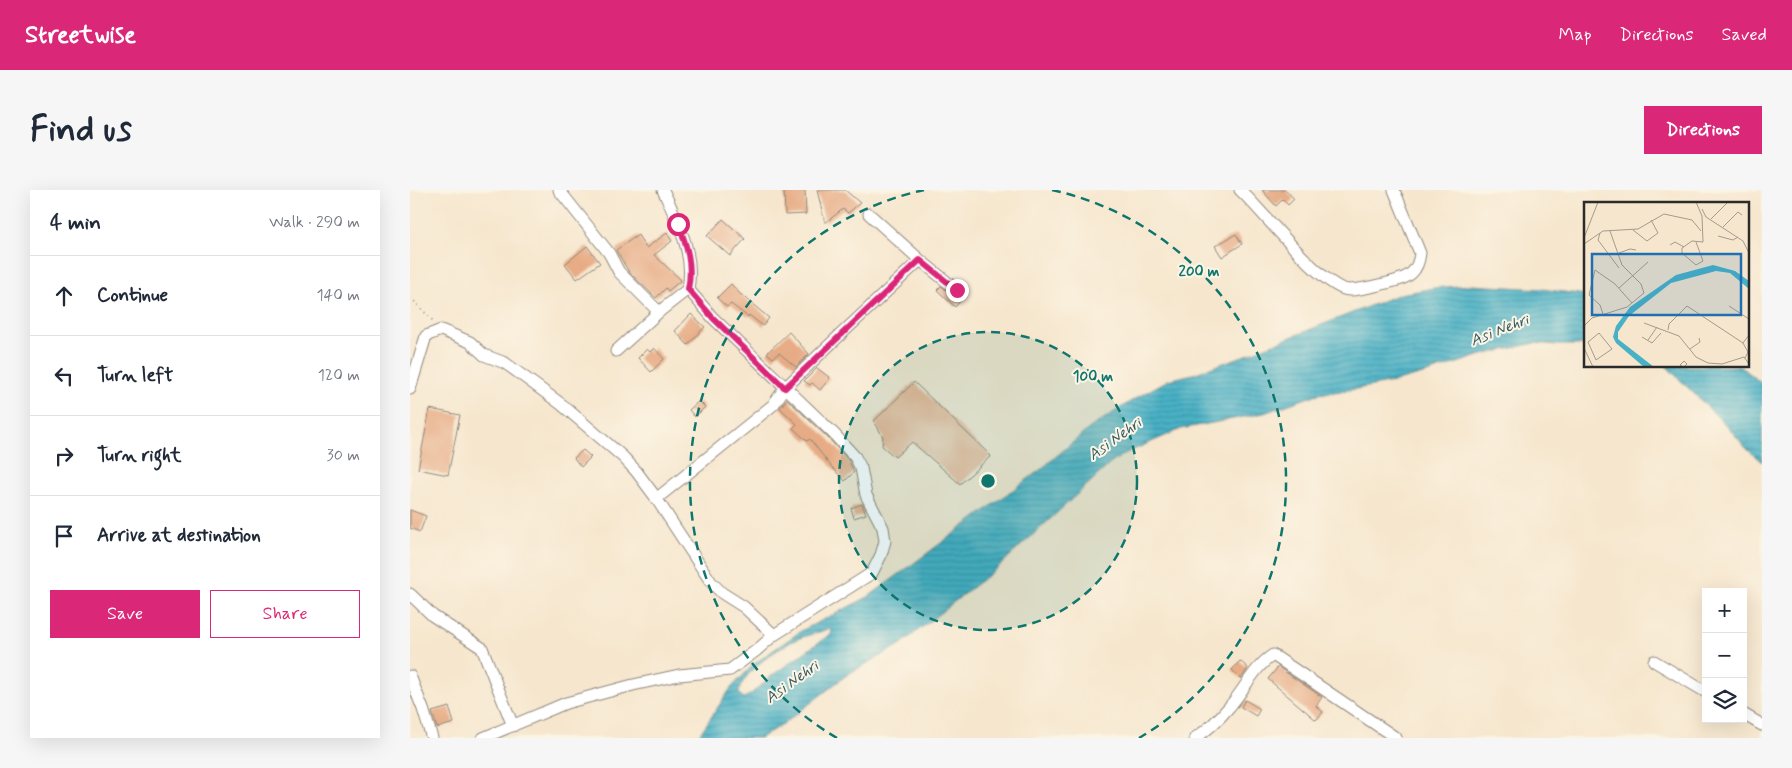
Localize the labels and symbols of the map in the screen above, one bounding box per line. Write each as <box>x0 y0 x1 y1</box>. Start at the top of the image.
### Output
inset map <box>1584 202 1750 368</box>
route start <box>667 213 690 236</box>
text: 200 m <box>1179 262 1220 282</box>
route end <box>946 279 969 302</box>
water label: Asi Nehri <box>1467 309 1533 352</box>
text: 100 m <box>1073 367 1113 387</box>
water label: Asi Nehri <box>1084 412 1147 466</box>
centre of rings <box>979 472 997 490</box>
water label: Asi Nehri <box>761 655 824 709</box>

